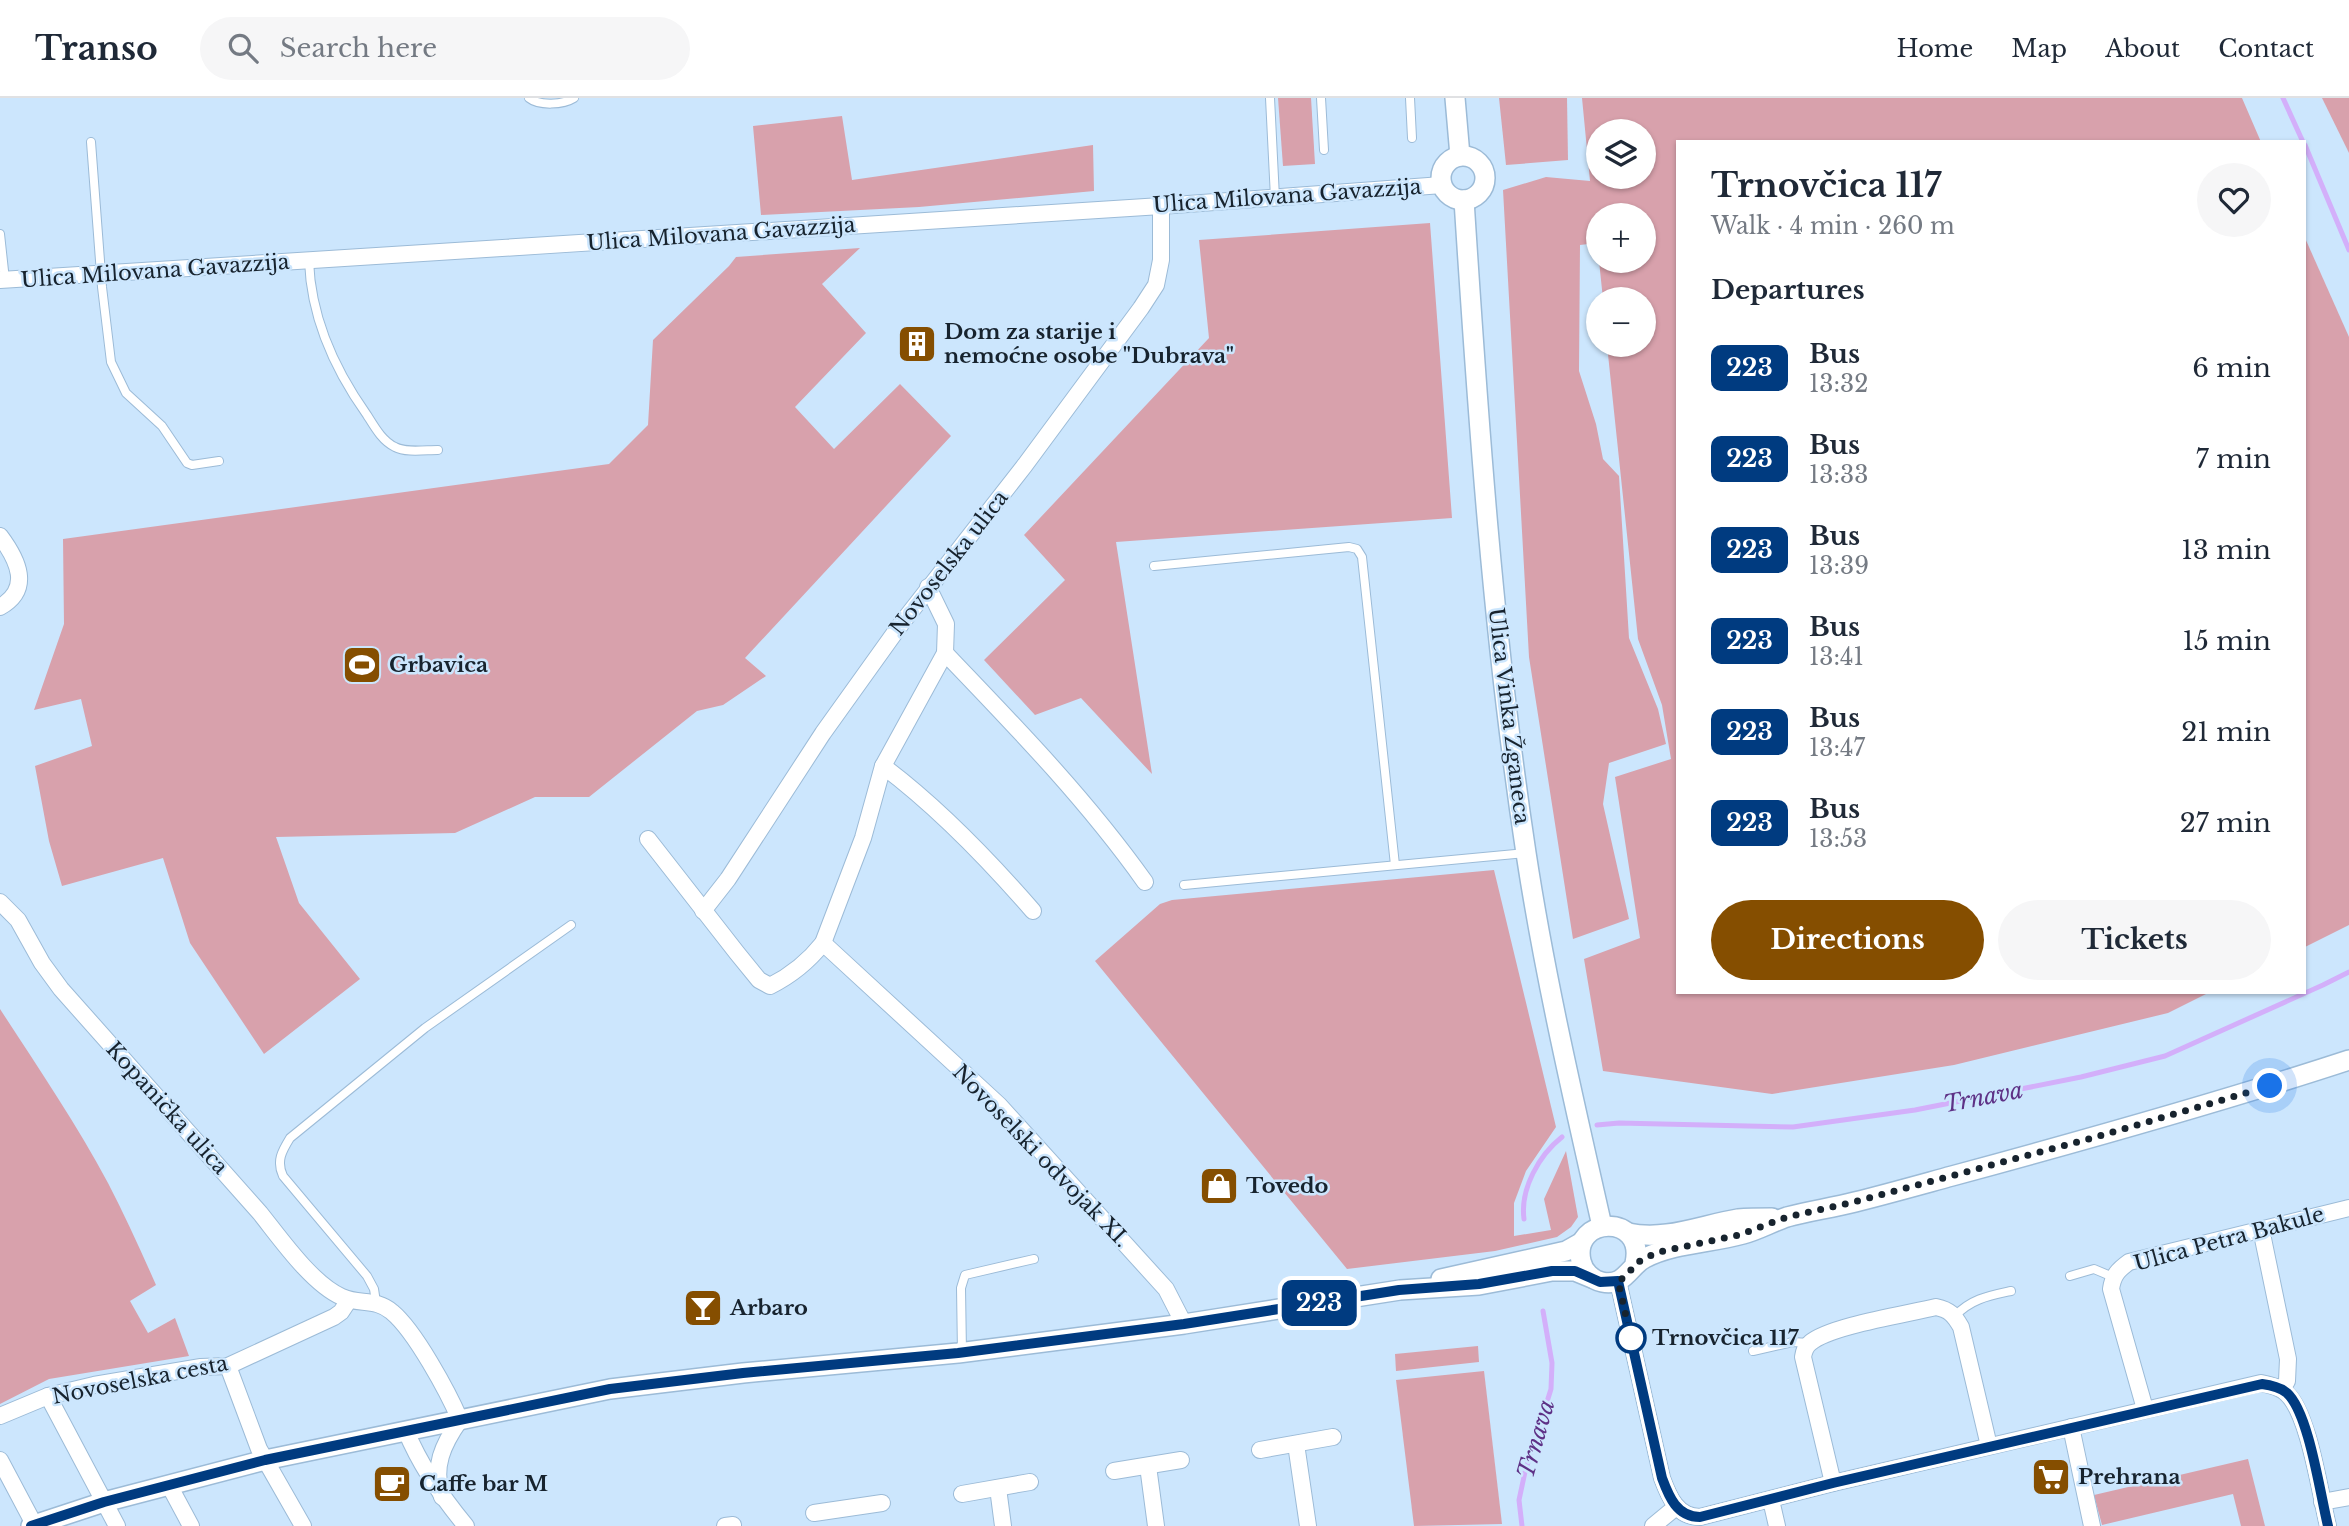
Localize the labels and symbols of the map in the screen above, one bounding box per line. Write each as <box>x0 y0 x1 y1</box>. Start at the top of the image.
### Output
street label: Ulica Milovana Gavazzija <box>1152 174 1423 218</box>
street label: Ulica Milovana Gavazzija <box>586 212 857 256</box>
street label: Ulica Milovana Gavazzija <box>20 249 291 293</box>
place label: Dom za starije i nemoćne osobe "Dubrava" <box>944 319 1234 369</box>
building icon: Dom za starije i nemoćne osobe "Dubrava" <box>896 323 938 365</box>
street label: Novoselska ulica <box>884 485 1014 641</box>
street label: Ulica Vinka Žganeca <box>1483 606 1535 826</box>
sports icon: Grbavica <box>341 644 383 686</box>
place label: Grbavica <box>389 652 488 678</box>
street label: Kopanička ulica <box>101 1036 234 1180</box>
street label: Novoselski odvojak XI. <box>947 1059 1135 1253</box>
your location <box>2252 1068 2287 1103</box>
water label: Trnava <box>1941 1076 2025 1118</box>
shop icon: Tovedo <box>1198 1165 1240 1207</box>
place label: Tovedo <box>1246 1173 1329 1199</box>
street label: Ulica Petra Bakule <box>2131 1201 2327 1277</box>
line badge: 223 <box>1279 1280 1359 1326</box>
bar icon: Arbaro <box>682 1287 724 1329</box>
place label: Arbaro <box>729 1295 808 1321</box>
marker: Trnovčica 117 <box>1616 1323 1646 1353</box>
place label: Trnovčica 117 <box>1652 1325 1800 1351</box>
street label: Novoselska cesta <box>50 1350 230 1410</box>
water label: Trnava <box>1511 1396 1561 1482</box>
supermarket icon: Prehrana <box>2030 1456 2072 1498</box>
cafe icon: Caffe bar M <box>371 1463 413 1505</box>
place label: Prehrana <box>2078 1464 2181 1490</box>
place label: Caffe bar M <box>419 1471 548 1497</box>

